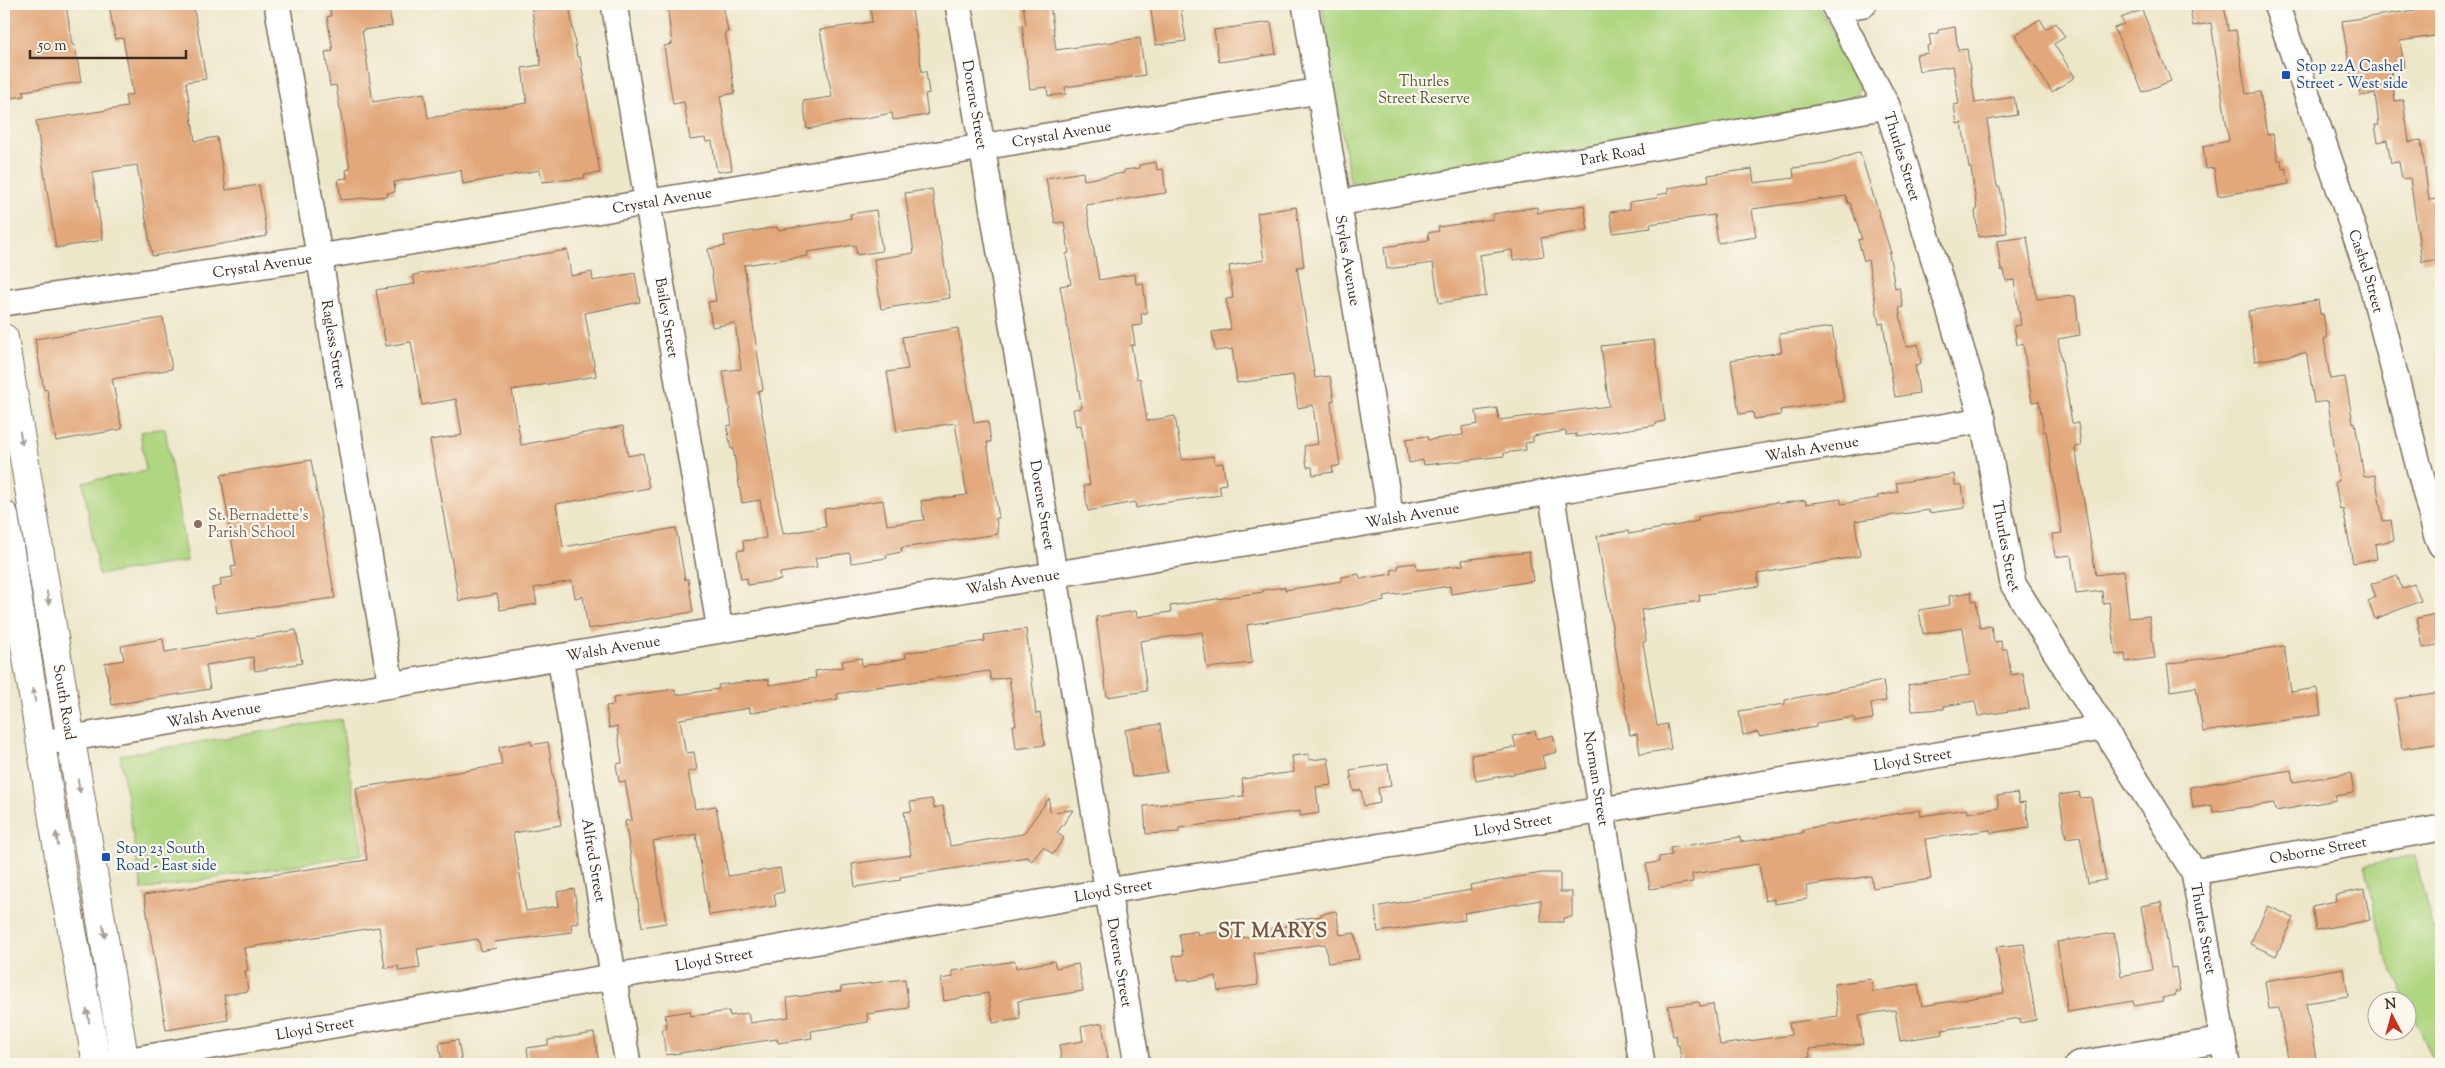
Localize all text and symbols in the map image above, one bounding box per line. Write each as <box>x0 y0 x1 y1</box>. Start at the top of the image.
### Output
scale bar <box>30 28 186 60</box>
text: 50 m <box>37 36 67 57</box>
place label: Stop 22A Cashel Street - West side <box>2296 57 2408 95</box>
street label: Dorene Street <box>956 58 991 151</box>
marker: Stop 22A Cashel Street - West side <box>2280 69 2292 81</box>
park label: Thurles Street Reserve <box>1378 72 1470 110</box>
street label: Thurles Street <box>1877 109 1924 204</box>
street label: Crystal Avenue <box>1010 117 1113 154</box>
street label: Park Road <box>1579 140 1648 172</box>
street label: Crystal Avenue <box>611 183 714 220</box>
street label: Styles Avenue <box>1328 214 1364 308</box>
street label: Cashel Street <box>2342 227 2388 315</box>
street label: Crystal Avenue <box>211 249 314 284</box>
street label: Bailey Street <box>649 276 683 359</box>
street label: Ragless Street <box>315 299 350 390</box>
one-way arrow <box>17 430 25 446</box>
street label: Walsh Avenue <box>1763 432 1860 468</box>
street label: Dorene Street <box>1023 459 1059 552</box>
street label: Walsh Avenue <box>1364 498 1461 535</box>
street label: Thurles Street <box>1986 499 2025 597</box>
place label: St. Bernadette's Parish School <box>208 506 308 544</box>
marker: St. Bernadette's Parish School <box>192 518 204 530</box>
street label: Walsh Avenue <box>964 565 1061 601</box>
one-way arrow <box>45 590 53 606</box>
street label: Walsh Avenue <box>565 631 662 668</box>
street label: South Road <box>47 663 80 742</box>
one-way arrow <box>29 686 37 702</box>
street label: Walsh Avenue <box>165 698 262 734</box>
street label: Norman Street <box>1577 730 1613 828</box>
street label: Lloyd Street <box>1872 744 1953 777</box>
one-way arrow <box>76 778 84 794</box>
street label: Lloyd Street <box>1473 809 1553 843</box>
street label: Alfred Street <box>575 817 610 904</box>
one-way arrow <box>53 831 61 847</box>
street label: Osborne Street <box>2268 832 2369 870</box>
place label: Stop 23 South Road - East side <box>116 839 217 877</box>
marker: Stop 23 South Road - East side <box>100 851 112 863</box>
street label: Lloyd Street <box>1073 875 1154 909</box>
street label: Thurles Street <box>2184 881 2220 976</box>
street label: Dorene Street <box>1100 916 1136 1009</box>
district label: ST MARYS <box>1218 918 1328 947</box>
one-way arrow <box>100 923 108 939</box>
street label: Lloyd Street <box>674 944 755 978</box>
north arrow <box>2368 990 2418 1040</box>
text: N <box>2384 995 2397 1016</box>
one-way arrow <box>83 1008 91 1024</box>
street label: Lloyd Street <box>275 1013 356 1047</box>

